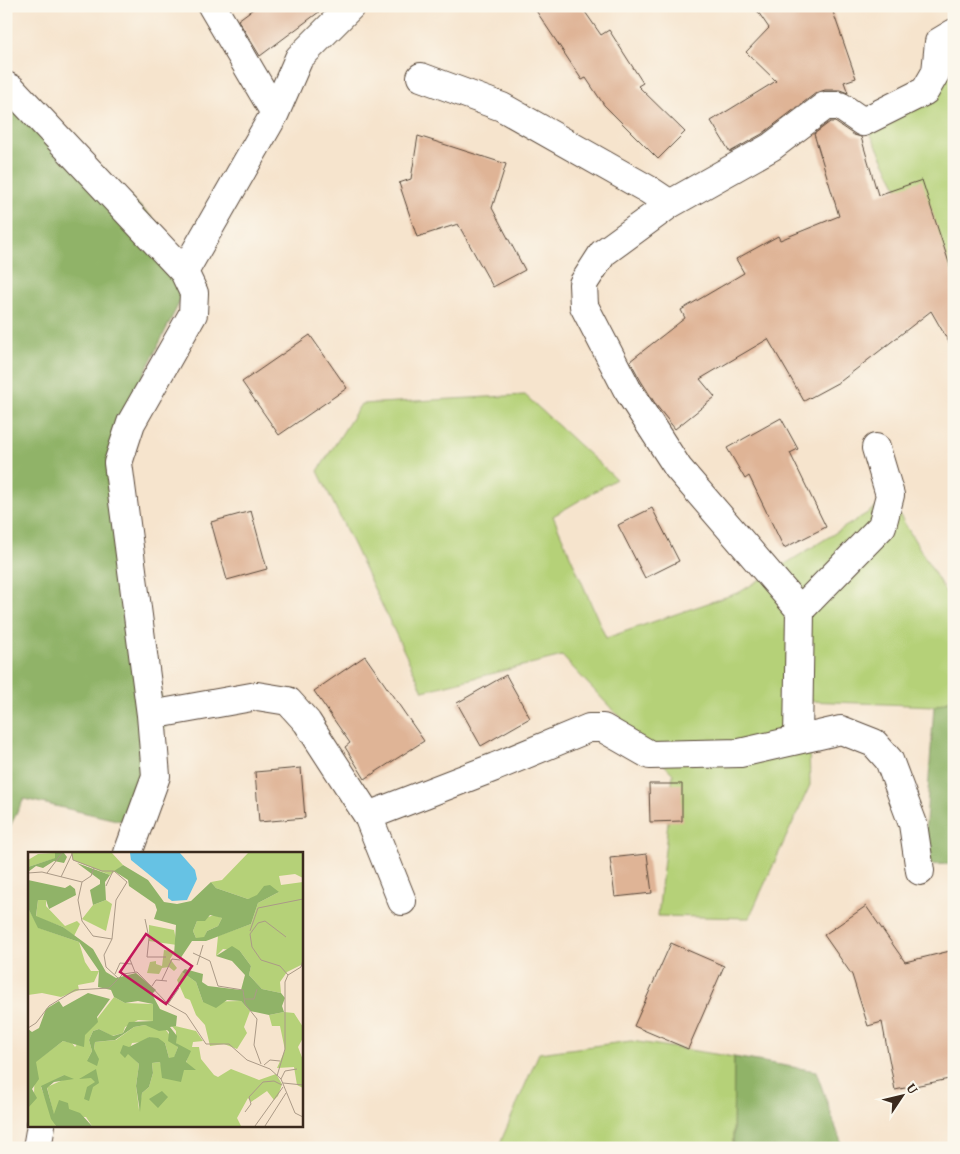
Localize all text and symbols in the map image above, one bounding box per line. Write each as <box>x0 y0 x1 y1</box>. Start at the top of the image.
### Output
inset map <box>28 852 302 1126</box>
north arrow <box>878 1072 928 1122</box>
text: U <box>902 1079 924 1099</box>

